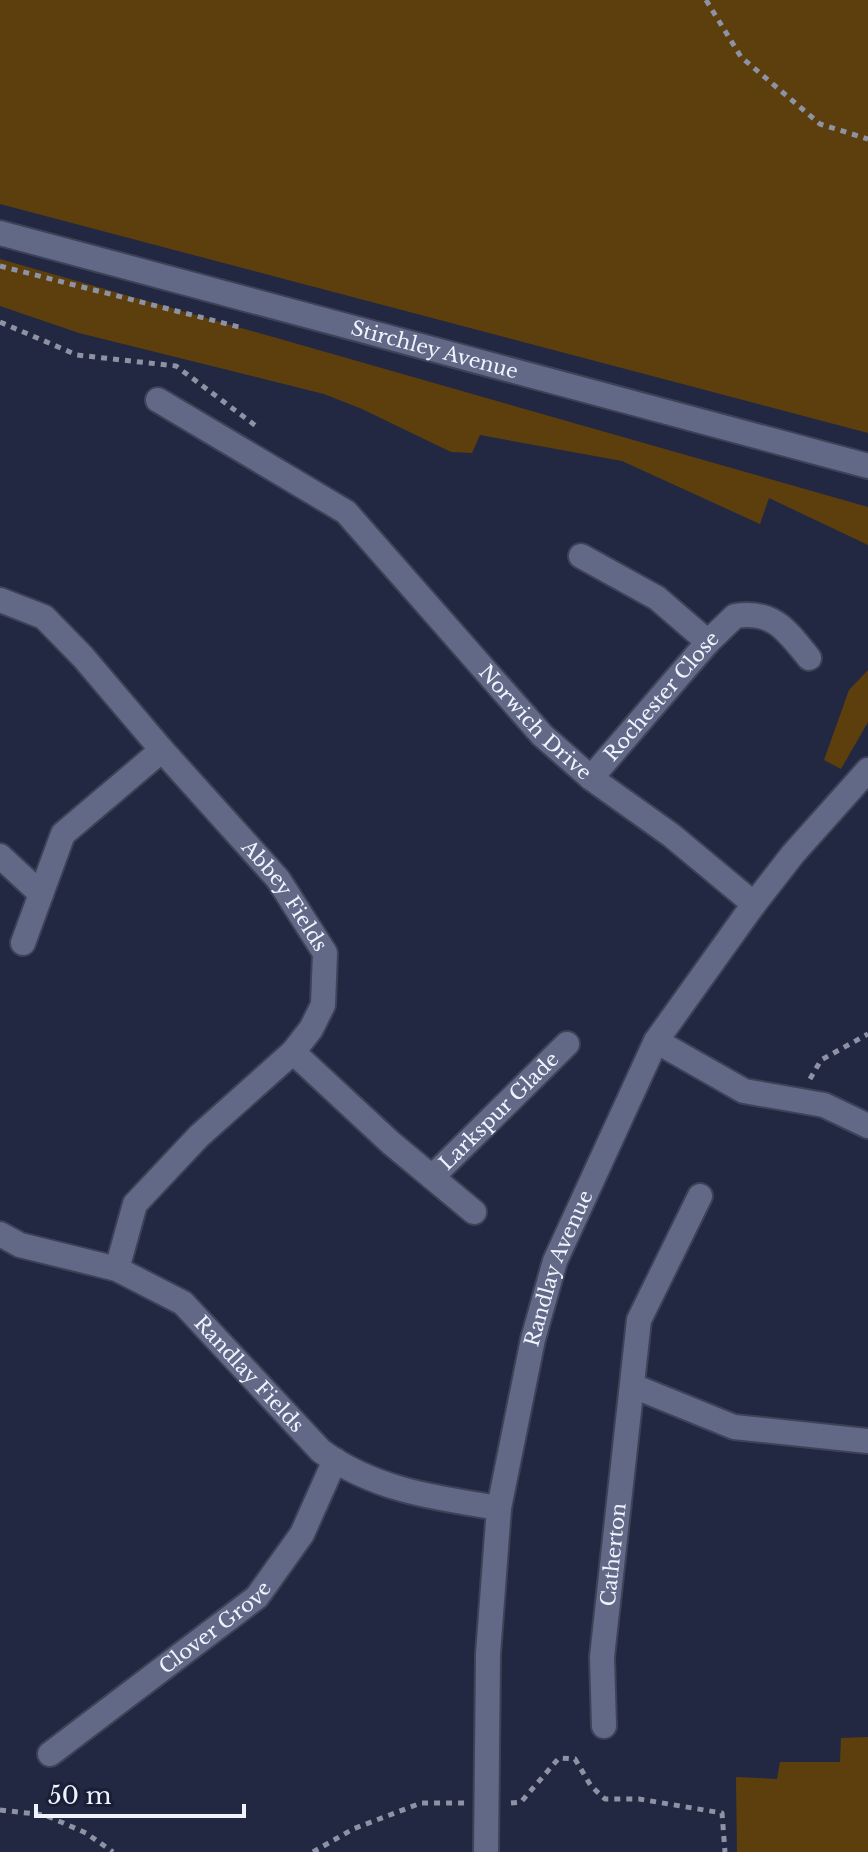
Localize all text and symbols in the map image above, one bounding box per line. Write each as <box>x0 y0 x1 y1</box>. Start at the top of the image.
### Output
street label: Stirchley Avenue <box>348 316 521 384</box>
street label: Rochester Close <box>599 626 724 766</box>
street label: Norwich Drive <box>474 660 596 785</box>
street label: Abbey Fields <box>236 834 333 956</box>
street label: Larkspur Glade <box>434 1047 564 1175</box>
street label: Randlay Avenue <box>520 1186 598 1349</box>
street label: Randlay Fields <box>189 1311 309 1437</box>
street label: Catherton <box>596 1501 631 1608</box>
street label: Clover Grove <box>154 1577 276 1679</box>
scale bar <box>36 1768 244 1818</box>
text: 50 m <box>48 1781 112 1810</box>

